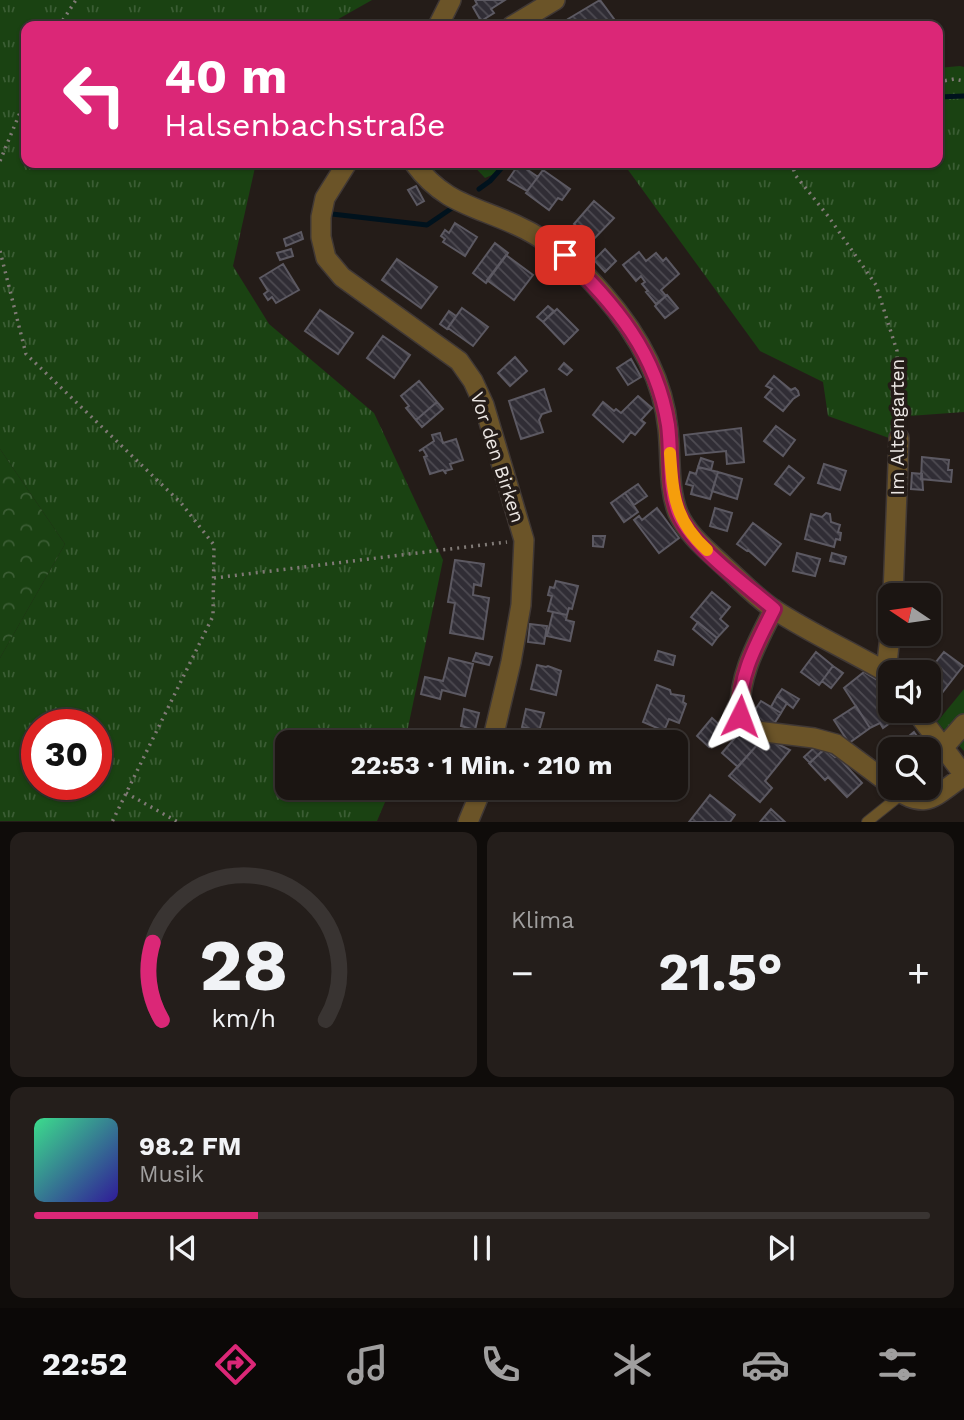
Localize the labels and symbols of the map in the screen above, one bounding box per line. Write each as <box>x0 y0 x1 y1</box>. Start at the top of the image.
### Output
pin <box>535 225 595 285</box>
street label: Im Altengarten <box>886 359 909 495</box>
street label: Vor den Birken <box>466 389 529 525</box>
north arrow <box>878 583 942 646</box>
position arrow <box>703 679 777 753</box>
speed limit sign: 30 <box>21 709 112 800</box>

